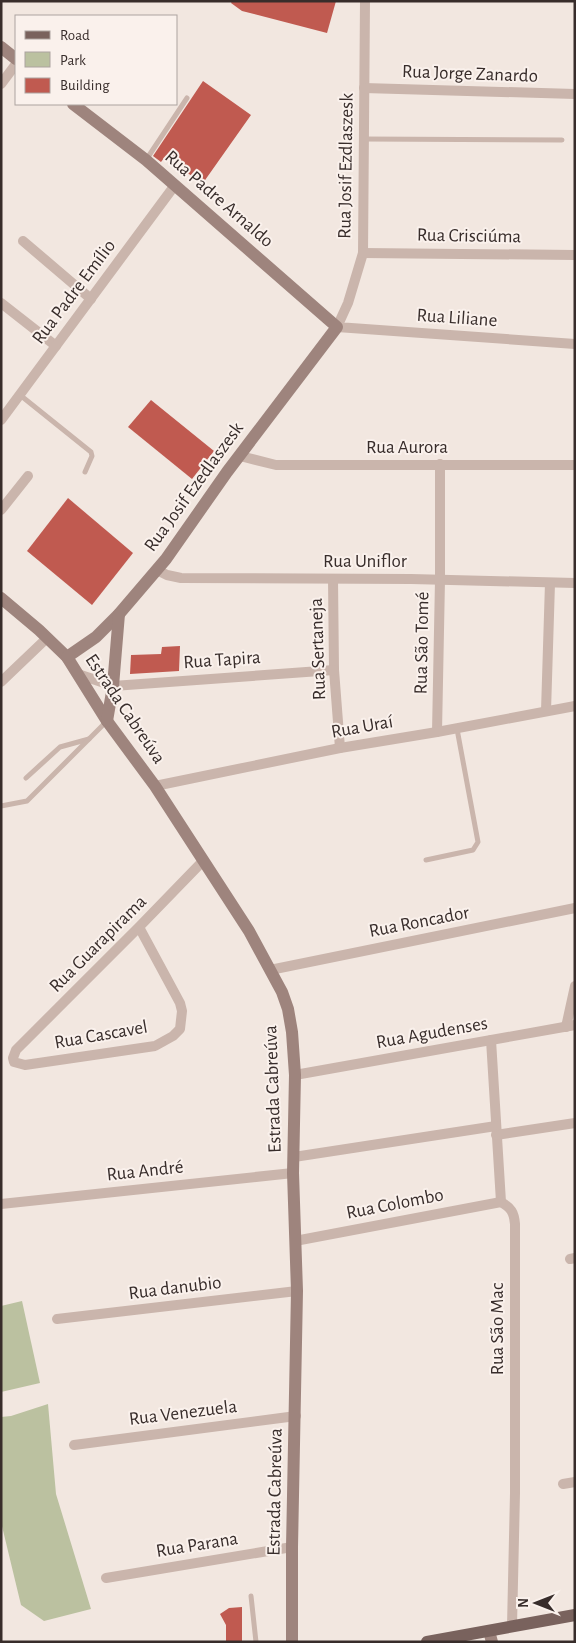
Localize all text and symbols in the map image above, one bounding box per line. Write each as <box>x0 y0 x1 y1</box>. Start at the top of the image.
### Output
legend <box>15 15 178 105</box>
text: Road <box>60 28 90 43</box>
text: Park <box>60 53 86 68</box>
street label: Rua Jorge Zanardo <box>402 62 538 86</box>
text: Building <box>60 78 110 93</box>
street label: Rua Josif Ezdlaszesk <box>335 93 357 239</box>
street label: Rua Padre Arnaldo <box>161 147 277 251</box>
street label: Rua Crisciúma <box>417 226 522 246</box>
street label: Rua Padre Emílio <box>29 236 119 348</box>
street label: Rua Liliane <box>416 306 498 330</box>
street label: Rua Josif Ezedlaszesk <box>141 419 247 555</box>
street label: Rua Aurora <box>366 438 448 457</box>
street label: Rua Uniflor <box>323 552 407 571</box>
street label: Rua São Tomé <box>412 591 432 695</box>
street label: Rua Sertaneja <box>307 597 329 700</box>
street label: Rua Tapira <box>183 648 262 672</box>
street label: Estrada Cabreúva <box>81 651 169 767</box>
street label: Rua Uraí <box>330 712 395 742</box>
street label: Rua Guarapirama <box>46 892 150 996</box>
street label: Rua Roncador <box>367 903 471 941</box>
street label: Rua Agudenses <box>375 1014 489 1052</box>
street label: Rua Cascavel <box>53 1017 149 1053</box>
street label: Estrada Cabreúva <box>261 1025 285 1153</box>
street label: Rua André <box>106 1158 184 1184</box>
street label: Rua Colombo <box>345 1185 445 1223</box>
street label: Rua danubio <box>127 1273 223 1303</box>
street label: Rua São Mac <box>488 1283 507 1375</box>
street label: Rua Venezuela <box>128 1397 238 1429</box>
street label: Estrada Cabreúva <box>264 1428 286 1556</box>
street label: Rua Parana <box>155 1529 240 1561</box>
north arrow <box>511 1578 561 1628</box>
text: N <box>517 1598 531 1608</box>

